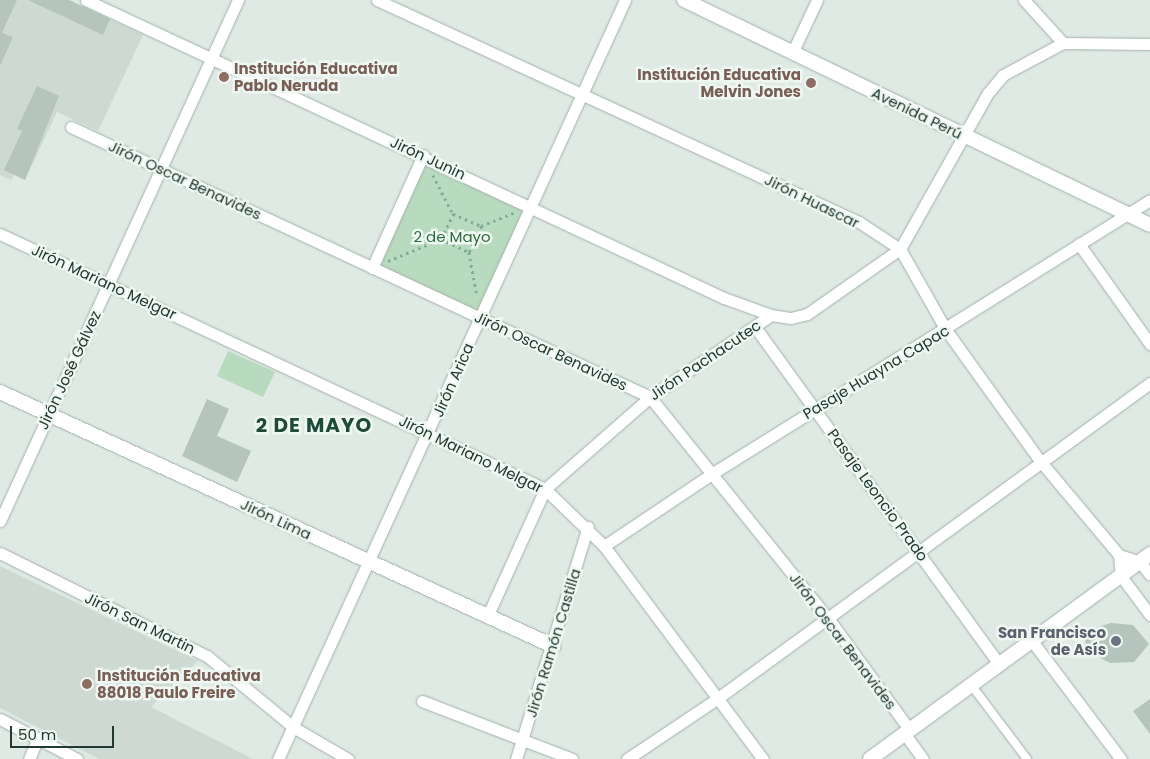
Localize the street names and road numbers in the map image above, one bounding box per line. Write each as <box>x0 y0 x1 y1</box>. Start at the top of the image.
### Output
street label: Avenida Perú <box>869 83 965 143</box>
street label: Jirón Junin <box>388 133 468 183</box>
street label: Jirón Oscar Benavides <box>106 137 264 223</box>
street label: Jirón Huascar <box>762 170 862 232</box>
street label: Jirón Mariano Melgar <box>29 240 179 324</box>
street label: Jirón José Gálvez <box>34 308 104 432</box>
street label: Jirón Oscar Benavides <box>472 308 630 394</box>
street label: Jirón Pachacutec <box>646 316 764 404</box>
street label: Pasaje Huayna Capac <box>800 321 952 423</box>
street label: Jirón Arica <box>429 340 477 420</box>
street label: Jirón Mariano Melgar <box>396 411 546 497</box>
street label: Pasaje Leoncio Prado <box>824 425 932 565</box>
street label: Jirón Lima <box>238 495 314 543</box>
street label: Jirón Ramón Castilla <box>522 566 584 720</box>
street label: Jirón Oscar Benavides <box>786 569 900 713</box>
street label: Jirón San Martin <box>82 589 198 657</box>

